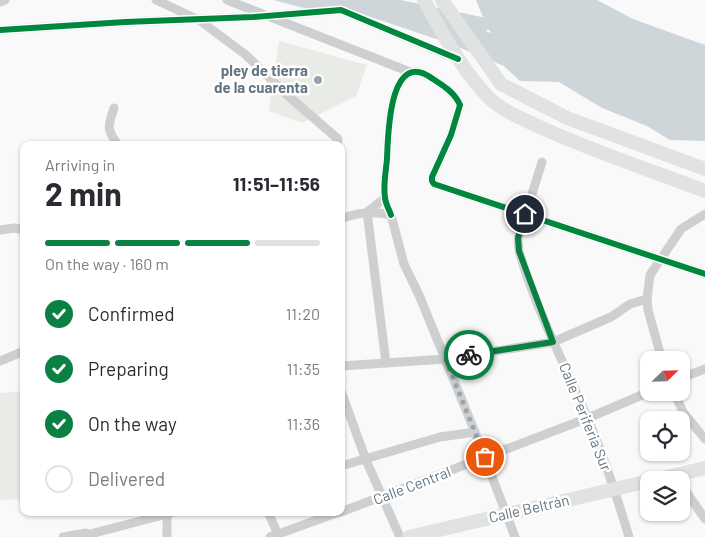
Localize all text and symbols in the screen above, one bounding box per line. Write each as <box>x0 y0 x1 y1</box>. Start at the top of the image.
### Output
place label: pley de tierra de la cuarenta <box>214 61 308 96</box>
marker: pley de tierra de la cuarenta <box>312 74 324 86</box>
text: Arriving in <box>45 155 115 174</box>
text: 11:51–11:56 <box>233 172 320 195</box>
text: 2 min <box>45 174 122 212</box>
pin <box>504 193 546 235</box>
icon: home <box>511 200 539 228</box>
text: On the way · 160 m <box>45 254 169 273</box>
icon: check <box>45 300 73 328</box>
text: Confirmed <box>88 302 175 325</box>
text: 11:20 <box>286 304 320 323</box>
courier <box>444 330 494 380</box>
icon: bike <box>455 341 483 369</box>
north arrow <box>640 351 690 401</box>
map controls <box>640 351 690 521</box>
icon: check <box>45 355 73 383</box>
text: Preparing <box>88 357 169 380</box>
text: 11:35 <box>287 359 320 378</box>
street label: Calle Periferia Sur <box>556 360 616 474</box>
icon: check <box>45 410 73 438</box>
button: locate <box>640 411 690 461</box>
text: On the way <box>88 412 177 435</box>
text: 11:36 <box>287 414 320 433</box>
pin <box>464 436 506 478</box>
icon: bag <box>471 443 499 471</box>
street label: Calle Central <box>370 462 453 508</box>
text: Delivered <box>88 467 165 490</box>
button: layers <box>640 471 690 521</box>
street label: Calle Beltrán <box>487 490 571 526</box>

